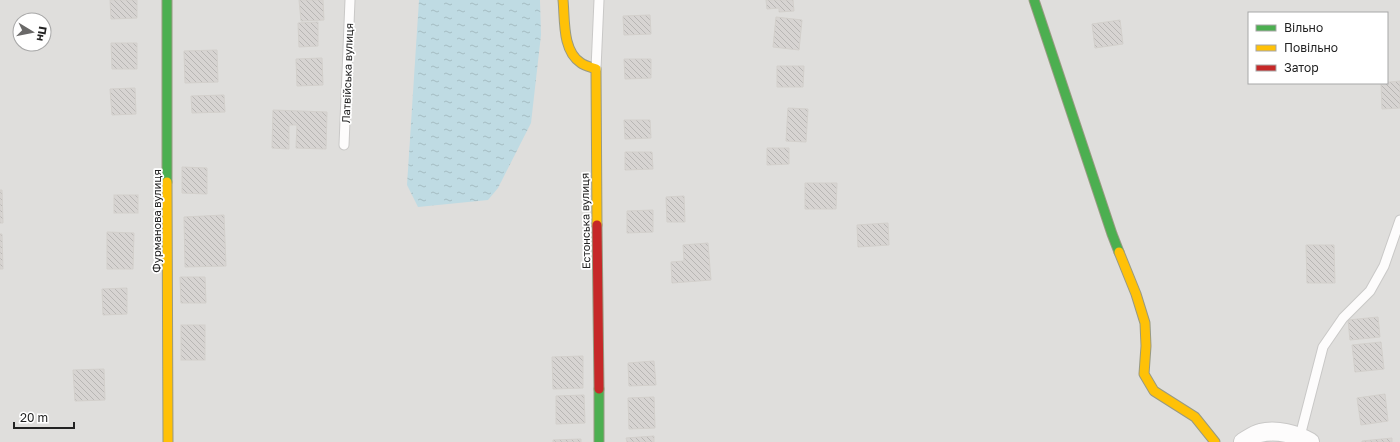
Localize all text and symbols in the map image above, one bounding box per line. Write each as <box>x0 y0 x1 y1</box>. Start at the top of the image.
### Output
north arrow <box>12 12 52 52</box>
legend <box>1248 12 1388 84</box>
text: Вільно <box>1284 20 1323 35</box>
street label: Латвiйська вулиця <box>339 23 355 123</box>
text: Пн <box>35 25 50 43</box>
text: Повільно <box>1284 40 1338 55</box>
text: Затор <box>1284 60 1319 75</box>
street label: Фурманова вулиця <box>150 169 163 273</box>
street label: Естонська вулиця <box>578 173 592 269</box>
scale bar <box>14 404 74 430</box>
text: 20 m <box>20 410 48 425</box>

